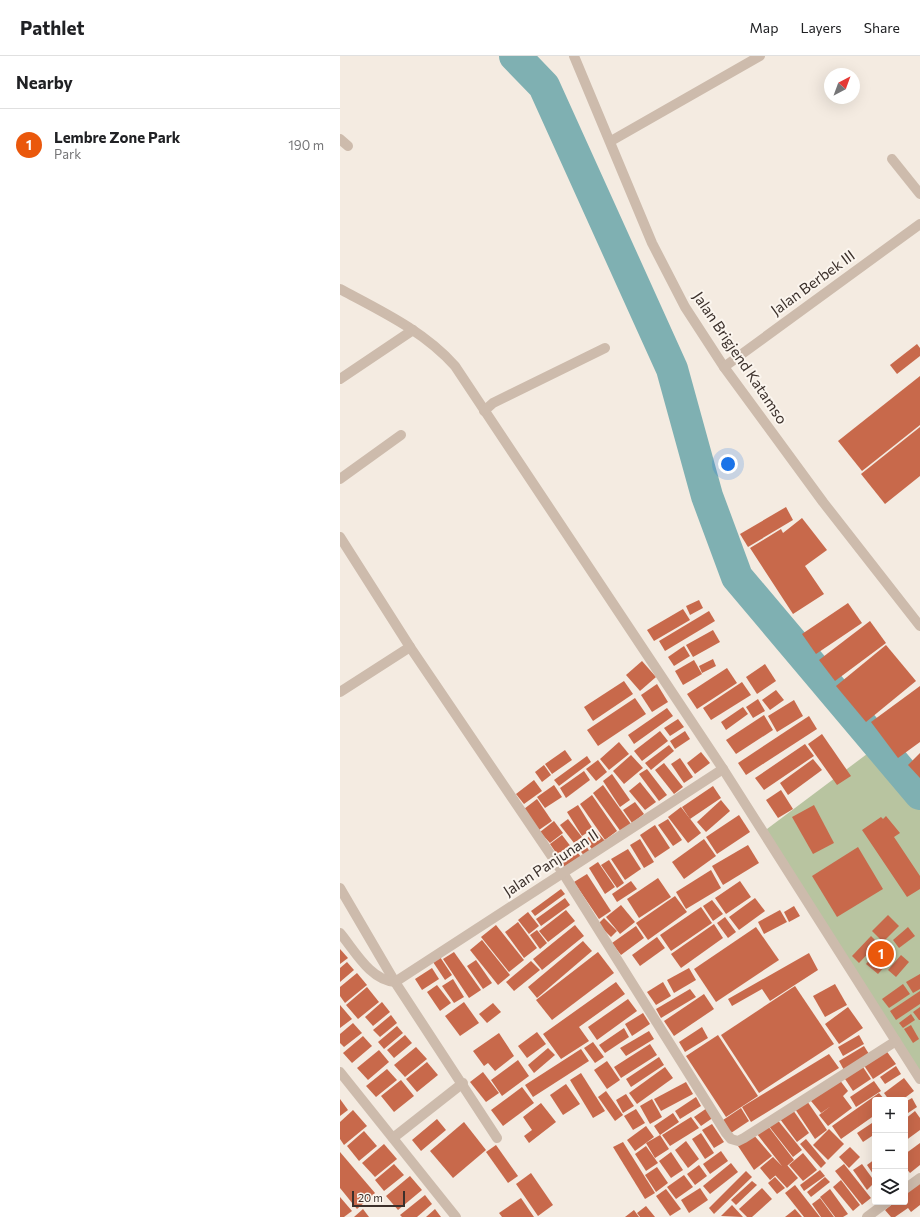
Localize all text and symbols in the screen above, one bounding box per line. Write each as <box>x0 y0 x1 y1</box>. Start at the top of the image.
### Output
text: Pathlet <box>20 16 85 39</box>
text: Map <box>750 19 778 36</box>
text: Layers <box>800 19 842 36</box>
text: Share <box>864 19 900 36</box>
north arrow <box>824 68 860 104</box>
text: Nearby <box>16 72 73 93</box>
text: Lembre Zone Park <box>54 128 180 146</box>
text: 1 <box>26 137 32 153</box>
text: 190 m <box>288 137 324 153</box>
text: Park <box>54 146 81 162</box>
street label: Jalan Berbek III <box>767 246 858 319</box>
street label: Jalan Brigjend Katamso <box>690 288 792 427</box>
your location <box>718 454 738 474</box>
street label: Jalan Panjunan II <box>500 825 601 900</box>
pin: 1 <box>868 939 894 969</box>
map controls <box>872 1097 908 1205</box>
button: + <box>872 1097 908 1133</box>
button: − <box>872 1133 908 1169</box>
button: layers <box>872 1169 908 1205</box>
scale bar <box>352 1189 405 1208</box>
text: 20 m <box>358 1191 383 1204</box>

